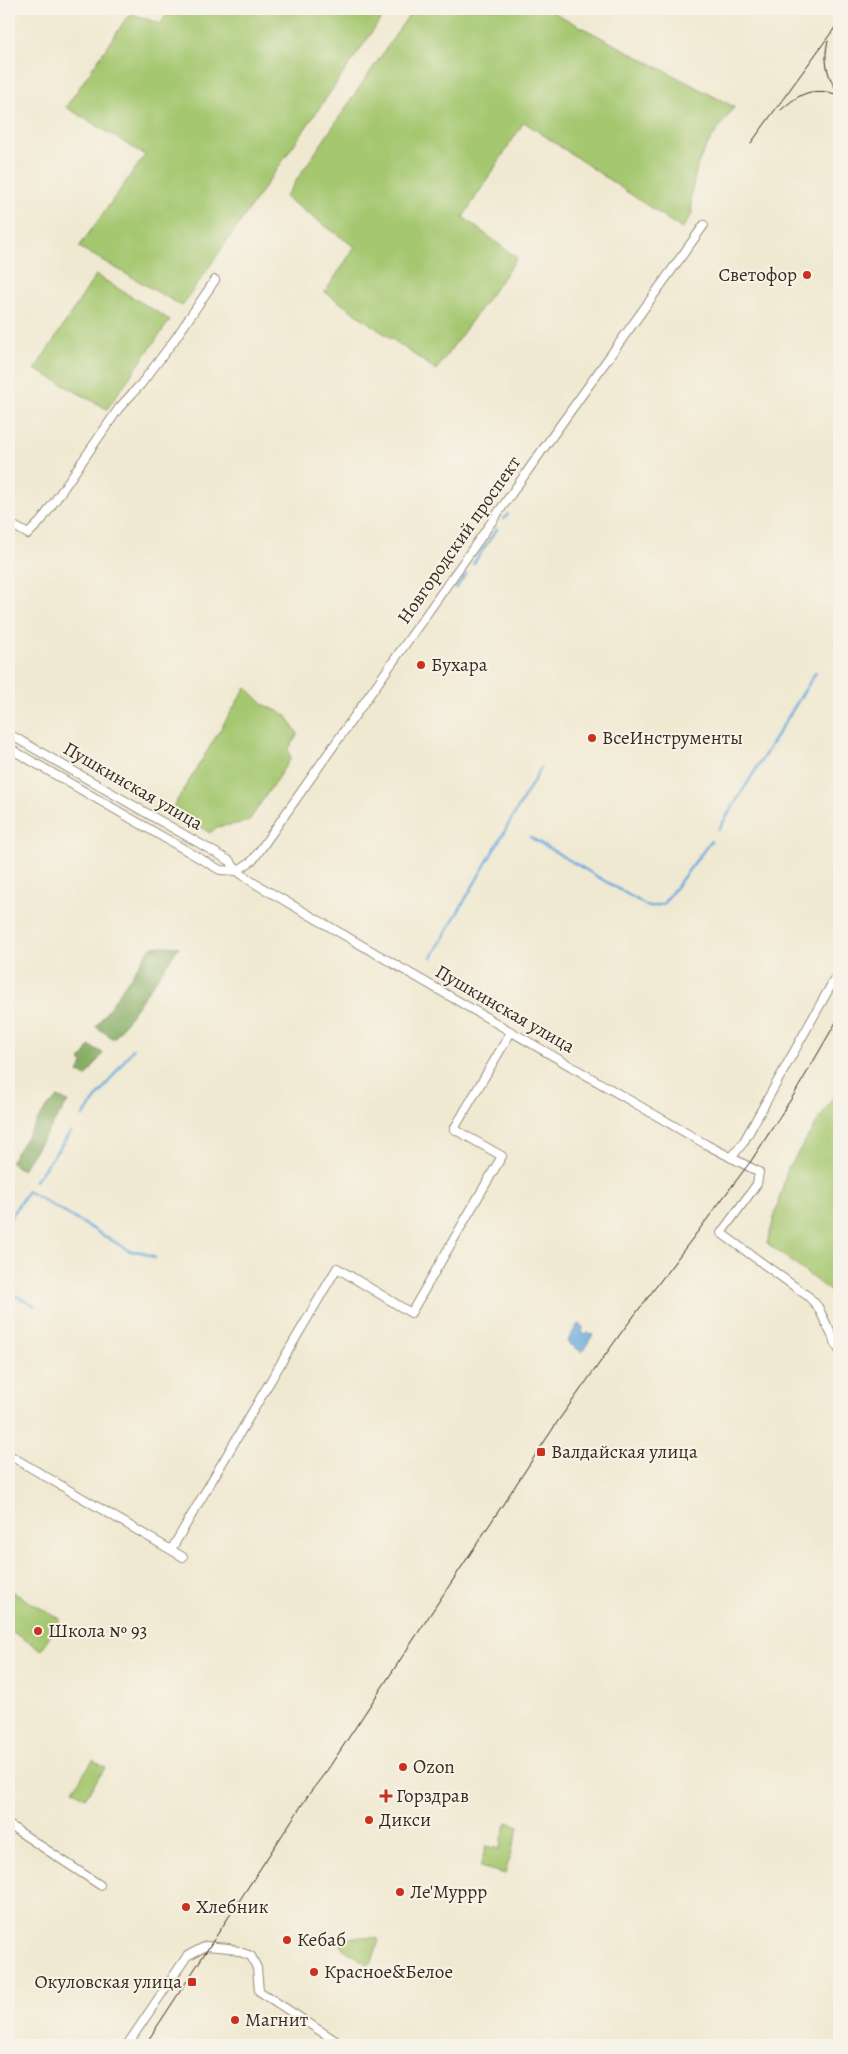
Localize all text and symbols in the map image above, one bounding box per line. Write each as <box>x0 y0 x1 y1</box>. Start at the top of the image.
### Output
place label: Светофор <box>719 262 797 288</box>
marker: Светофор <box>801 269 813 281</box>
street label: Новгородский проспект <box>391 450 527 629</box>
place label: Бухара <box>431 652 488 678</box>
marker: Бухара <box>415 659 427 671</box>
place label: ВсеИнструменты <box>602 725 743 751</box>
marker: ВсеИнструменты <box>586 732 598 744</box>
street label: Пушкинская улица <box>58 735 208 837</box>
street label: Пушкинская улица <box>430 958 580 1060</box>
place label: Валдайская улица <box>551 1439 698 1465</box>
marker: Валдайская улица <box>535 1446 547 1458</box>
place label: Школа № 93 <box>48 1618 148 1644</box>
marker: Школа № 93 <box>32 1625 44 1637</box>
place label: Ozon <box>413 1754 455 1780</box>
marker: Ozon <box>397 1761 409 1773</box>
place label: Горздрав <box>396 1783 469 1809</box>
marker: Горздрав <box>380 1790 392 1802</box>
place label: Дикси <box>379 1807 431 1833</box>
marker: Дикси <box>363 1814 375 1826</box>
place label: Ле'Муррр <box>410 1879 487 1905</box>
marker: Ле'Муррр <box>394 1886 406 1898</box>
place label: Хлебник <box>196 1894 269 1920</box>
marker: Хлебник <box>180 1901 192 1913</box>
place label: Кебаб <box>297 1927 346 1953</box>
marker: Кебаб <box>281 1934 293 1946</box>
place label: Красное&Белое <box>324 1959 453 1985</box>
marker: Красное&Белое <box>308 1966 320 1978</box>
place label: Окуловская улица <box>34 1969 182 1995</box>
marker: Окуловская улица <box>186 1976 198 1988</box>
place label: Магнит <box>245 2007 309 2033</box>
marker: Магнит <box>229 2014 241 2026</box>

